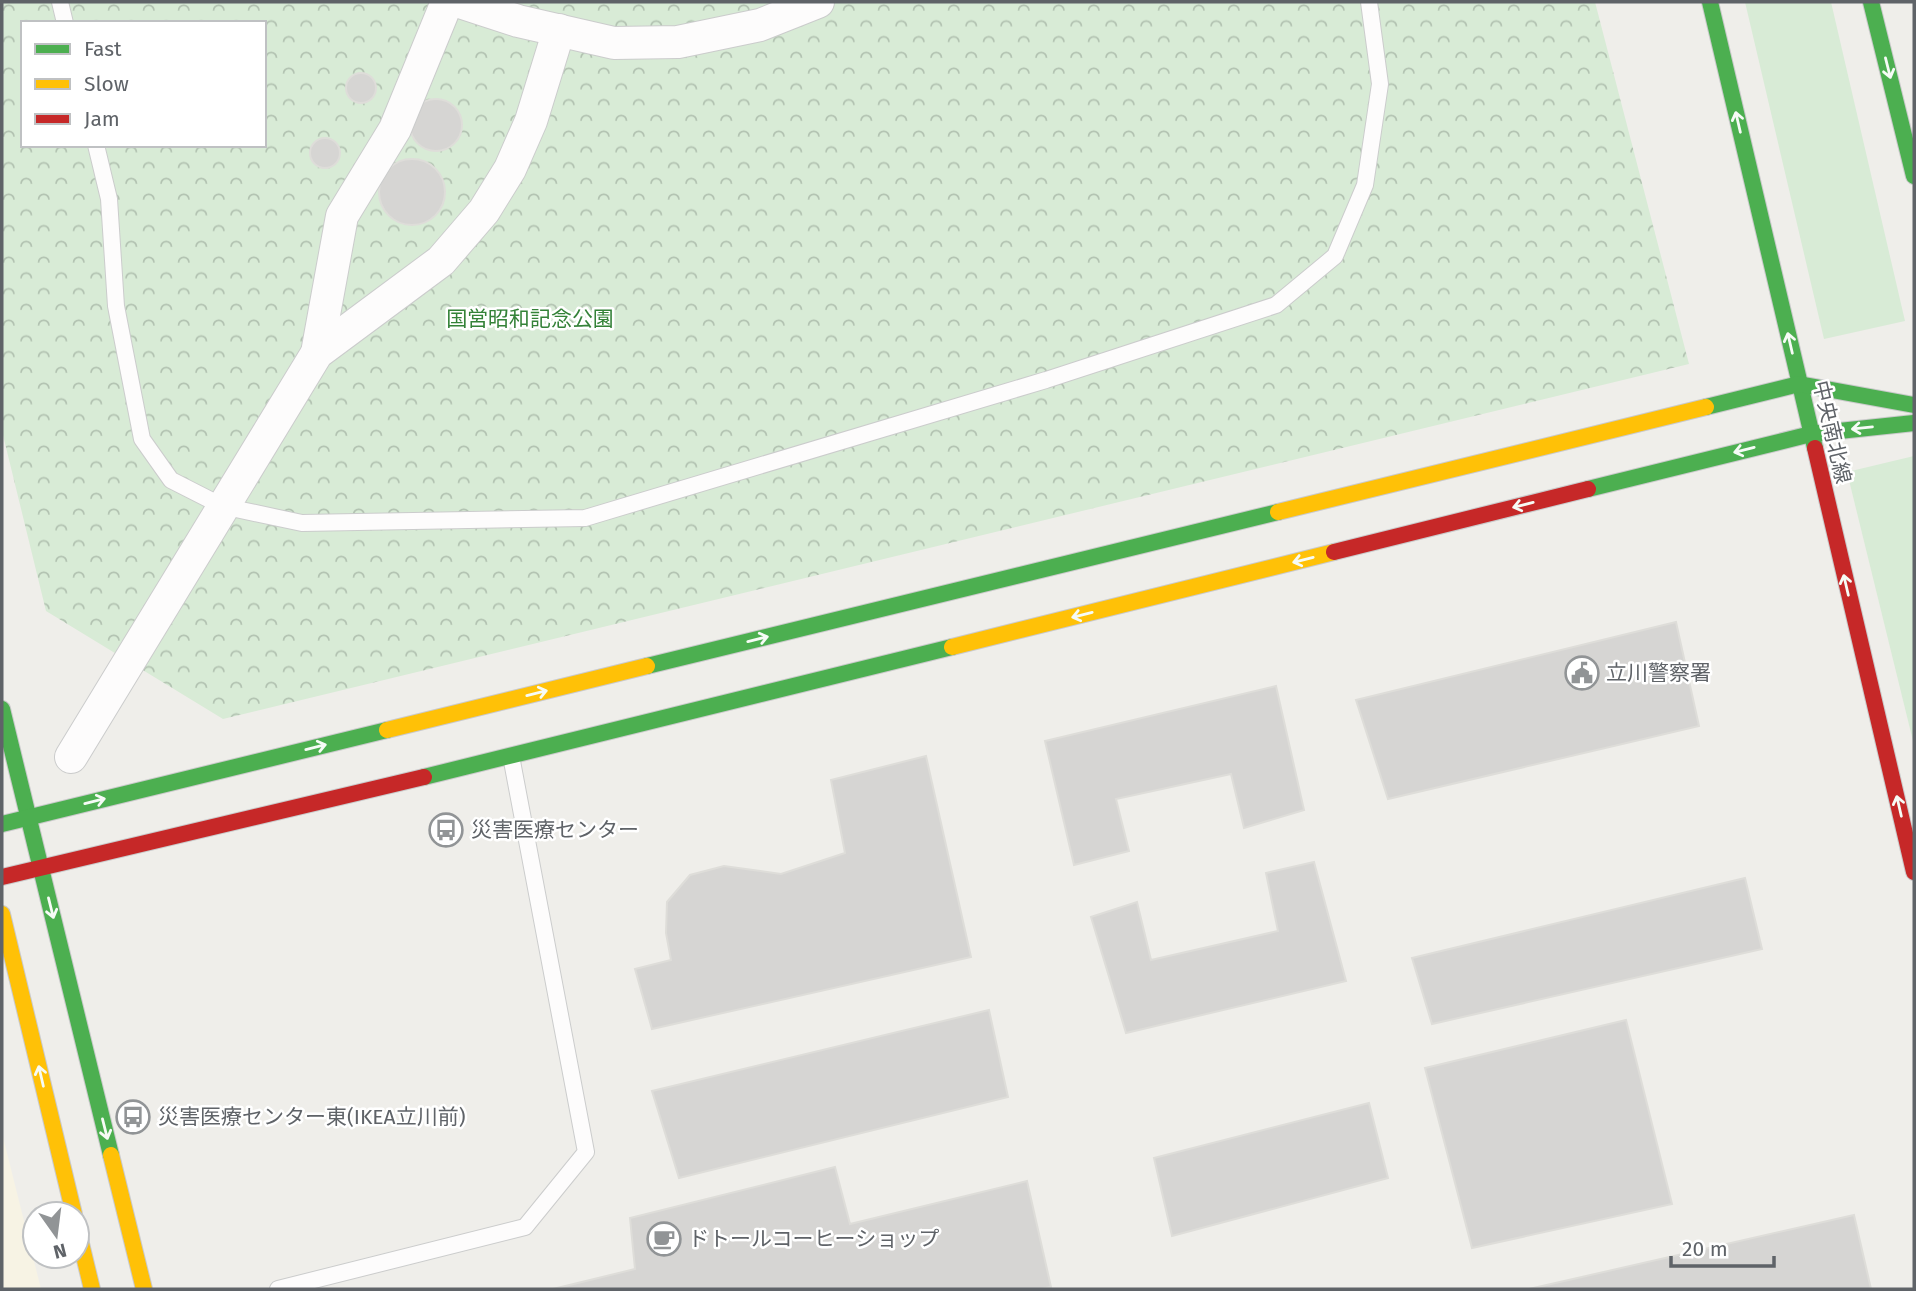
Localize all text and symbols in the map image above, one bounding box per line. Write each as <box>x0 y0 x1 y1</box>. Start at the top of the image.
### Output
legend <box>21 21 266 147</box>
text: Fast <box>84 36 122 62</box>
one-way arrow <box>1882 56 1895 79</box>
text: Slow <box>84 71 129 97</box>
text: Jam <box>84 106 120 132</box>
one-way arrow <box>1731 111 1744 134</box>
park label: 国営昭和記念公園 <box>446 306 614 332</box>
one-way arrow <box>1782 333 1795 355</box>
street label: 中央南北線 <box>1808 378 1856 486</box>
one-way arrow <box>1852 422 1874 435</box>
one-way arrow <box>1733 444 1756 457</box>
one-way arrow <box>1513 499 1535 512</box>
one-way arrow <box>1292 554 1315 567</box>
one-way arrow <box>1839 574 1852 596</box>
one-way arrow <box>1071 608 1094 622</box>
one-way arrow <box>746 632 769 645</box>
public building icon: 立川警察署 <box>1563 654 1601 692</box>
place label: 立川警察署 <box>1606 660 1711 686</box>
one-way arrow <box>525 685 548 699</box>
one-way arrow <box>304 739 327 753</box>
one-way arrow <box>83 794 106 807</box>
one-way arrow <box>1891 795 1905 818</box>
bus stop icon: 災害医療センター <box>427 811 465 849</box>
place label: 災害医療センター <box>471 817 639 843</box>
one-way arrow <box>45 896 58 919</box>
one-way arrow <box>34 1065 47 1088</box>
bus stop icon: 災害医療センター東(IKEA立川前) <box>114 1098 152 1136</box>
place label: 災害医療センター東(IKEA立川前) <box>158 1104 465 1130</box>
one-way arrow <box>99 1117 112 1140</box>
north arrow <box>21 1200 91 1270</box>
cafe icon: ドトールコーヒーショップ <box>645 1220 683 1258</box>
scale bar <box>1671 1224 1774 1268</box>
place label: ドトールコーヒーショップ <box>688 1226 939 1252</box>
text: 20 m <box>1682 1236 1728 1262</box>
text: N <box>51 1238 69 1264</box>

